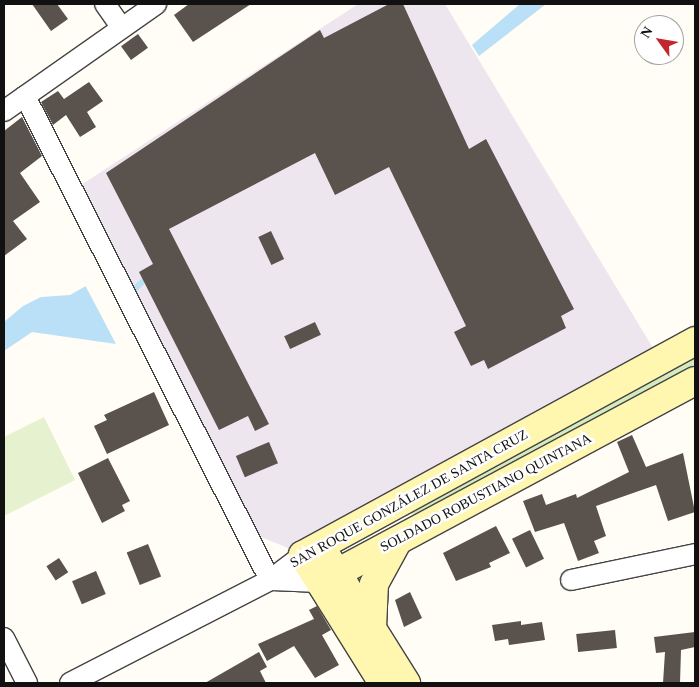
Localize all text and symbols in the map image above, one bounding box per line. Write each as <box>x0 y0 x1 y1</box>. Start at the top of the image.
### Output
north arrow <box>634 15 684 65</box>
text: N <box>638 24 656 41</box>
street label: SAN ROQUE GONZÁLEZ DE SANTA CRUZ <box>287 426 531 572</box>
street label: SOLDADO ROBUSTIANO QUINTANA <box>377 430 595 556</box>

